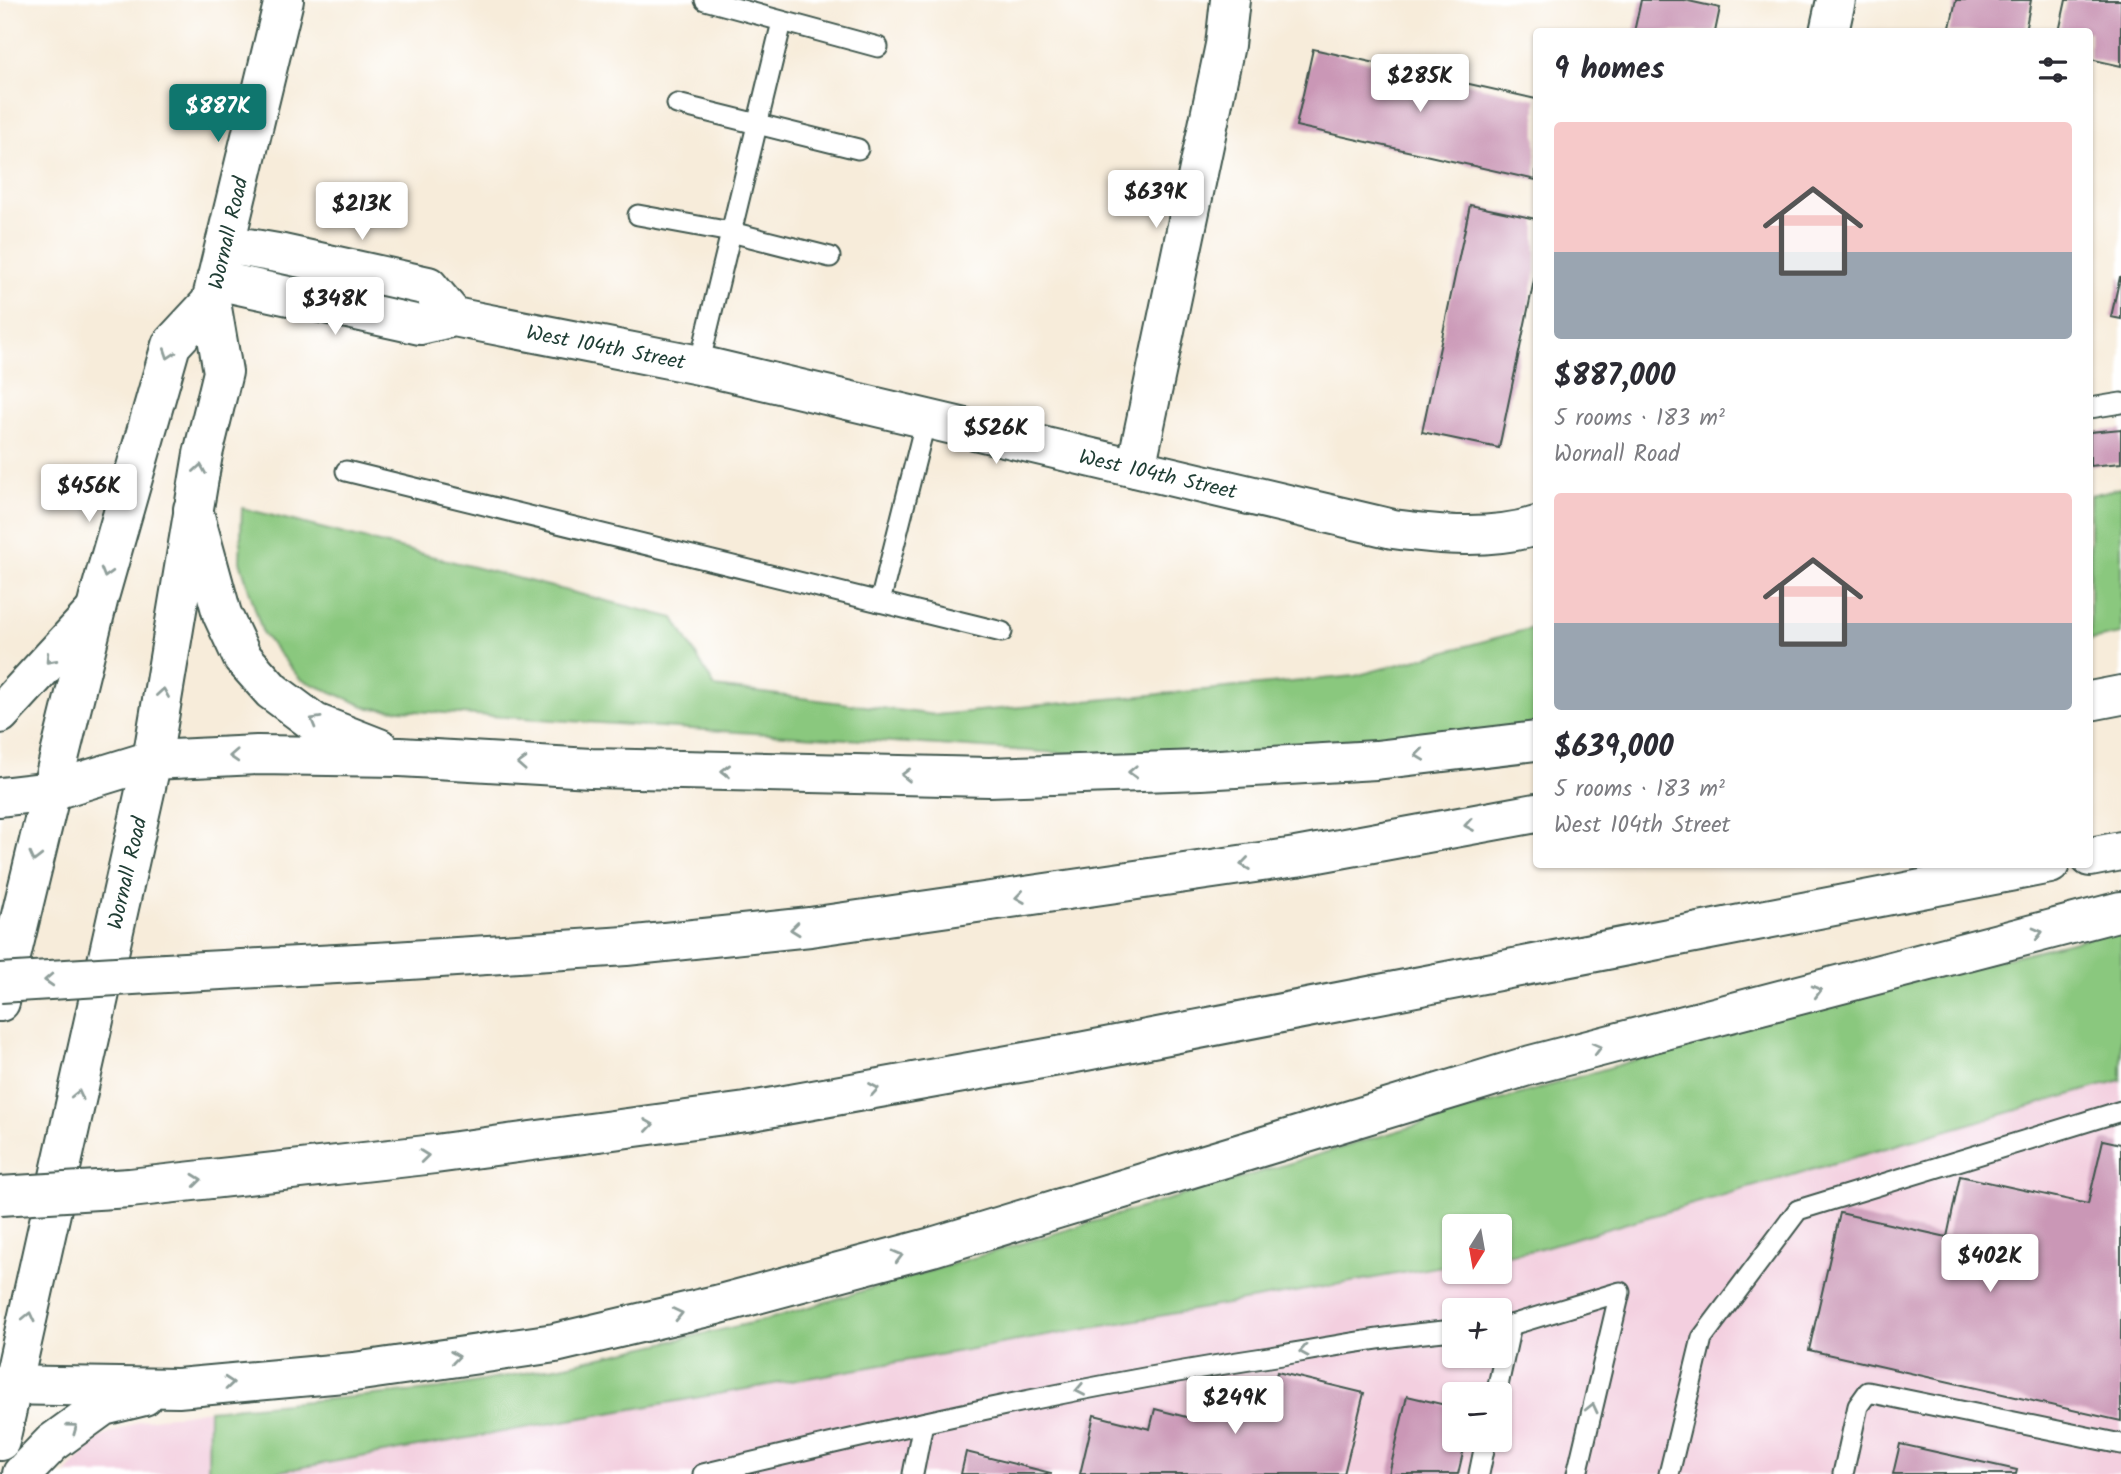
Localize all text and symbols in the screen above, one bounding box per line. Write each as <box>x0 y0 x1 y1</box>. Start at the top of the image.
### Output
text: 9 homes <box>1554 46 1665 94</box>
icon: filters <box>2034 51 2072 89</box>
pin: $285K <box>1371 54 1469 114</box>
text: $285K <box>1387 59 1453 95</box>
pin: $887K <box>169 85 267 144</box>
text: $887K <box>185 89 251 125</box>
icon: home <box>1750 168 1876 294</box>
pin: $639K <box>1107 170 1205 230</box>
street label: Wornall Road <box>200 173 259 293</box>
text: $639K <box>1124 175 1188 211</box>
pin: $213K <box>313 182 411 242</box>
text: $213K <box>332 187 392 223</box>
pin: $348K <box>286 278 384 337</box>
text: $348K <box>302 282 368 318</box>
street label: West 104th Street <box>523 317 689 380</box>
one-way arrow <box>163 348 177 360</box>
text: $887,000 <box>1554 353 1675 401</box>
text: 5 rooms · 183 m² <box>1554 401 1725 437</box>
pin: $526K <box>947 406 1045 466</box>
text: $526K <box>964 411 1028 447</box>
text: Wornall Road <box>1554 437 1680 473</box>
street label: West 104th Street <box>1075 441 1241 510</box>
one-way arrow <box>192 463 207 474</box>
pin: $456K <box>40 464 138 524</box>
text: $456K <box>57 469 121 505</box>
icon: home <box>1750 539 1876 665</box>
one-way arrow <box>100 567 114 579</box>
one-way arrow <box>46 651 59 664</box>
one-way arrow <box>155 687 170 699</box>
one-way arrow <box>309 716 322 729</box>
text: $639,000 <box>1554 724 1674 772</box>
one-way arrow <box>1414 747 1425 762</box>
one-way arrow <box>228 748 239 763</box>
one-way arrow <box>517 757 528 772</box>
one-way arrow <box>721 764 732 779</box>
one-way arrow <box>1127 765 1138 780</box>
one-way arrow <box>900 768 911 783</box>
text: 5 rooms · 183 m² <box>1554 772 1725 808</box>
text: West 104th Street <box>1554 808 1730 844</box>
street label: Wornall Road <box>99 813 158 933</box>
one-way arrow <box>1463 817 1475 832</box>
one-way arrow <box>29 851 43 863</box>
one-way arrow <box>1239 857 1251 872</box>
one-way arrow <box>1014 889 1026 904</box>
one-way arrow <box>789 921 801 936</box>
one-way arrow <box>2031 927 2043 941</box>
one-way arrow <box>43 972 54 987</box>
one-way arrow <box>1811 985 1823 999</box>
one-way arrow <box>1591 1042 1603 1056</box>
one-way arrow <box>868 1082 880 1097</box>
one-way arrow <box>70 1089 84 1101</box>
one-way arrow <box>643 1118 655 1133</box>
one-way arrow <box>418 1148 429 1163</box>
one-way arrow <box>192 1173 203 1188</box>
north arrow <box>1442 1214 1512 1284</box>
map controls <box>1442 1214 1512 1452</box>
pin: $402K <box>1941 1234 2039 1294</box>
text: $402K <box>1957 1239 2023 1275</box>
one-way arrow <box>892 1250 904 1264</box>
button: + <box>1442 1298 1512 1368</box>
one-way arrow <box>672 1308 684 1322</box>
one-way arrow <box>20 1311 35 1323</box>
one-way arrow <box>1298 1343 1310 1358</box>
one-way arrow <box>449 1350 461 1365</box>
one-way arrow <box>223 1376 235 1391</box>
pin: $249K <box>1186 1376 1284 1436</box>
one-way arrow <box>1074 1381 1086 1396</box>
text: $249K <box>1202 1381 1268 1417</box>
button: − <box>1442 1382 1512 1452</box>
one-way arrow <box>1584 1402 1599 1414</box>
one-way arrow <box>65 1424 77 1437</box>

